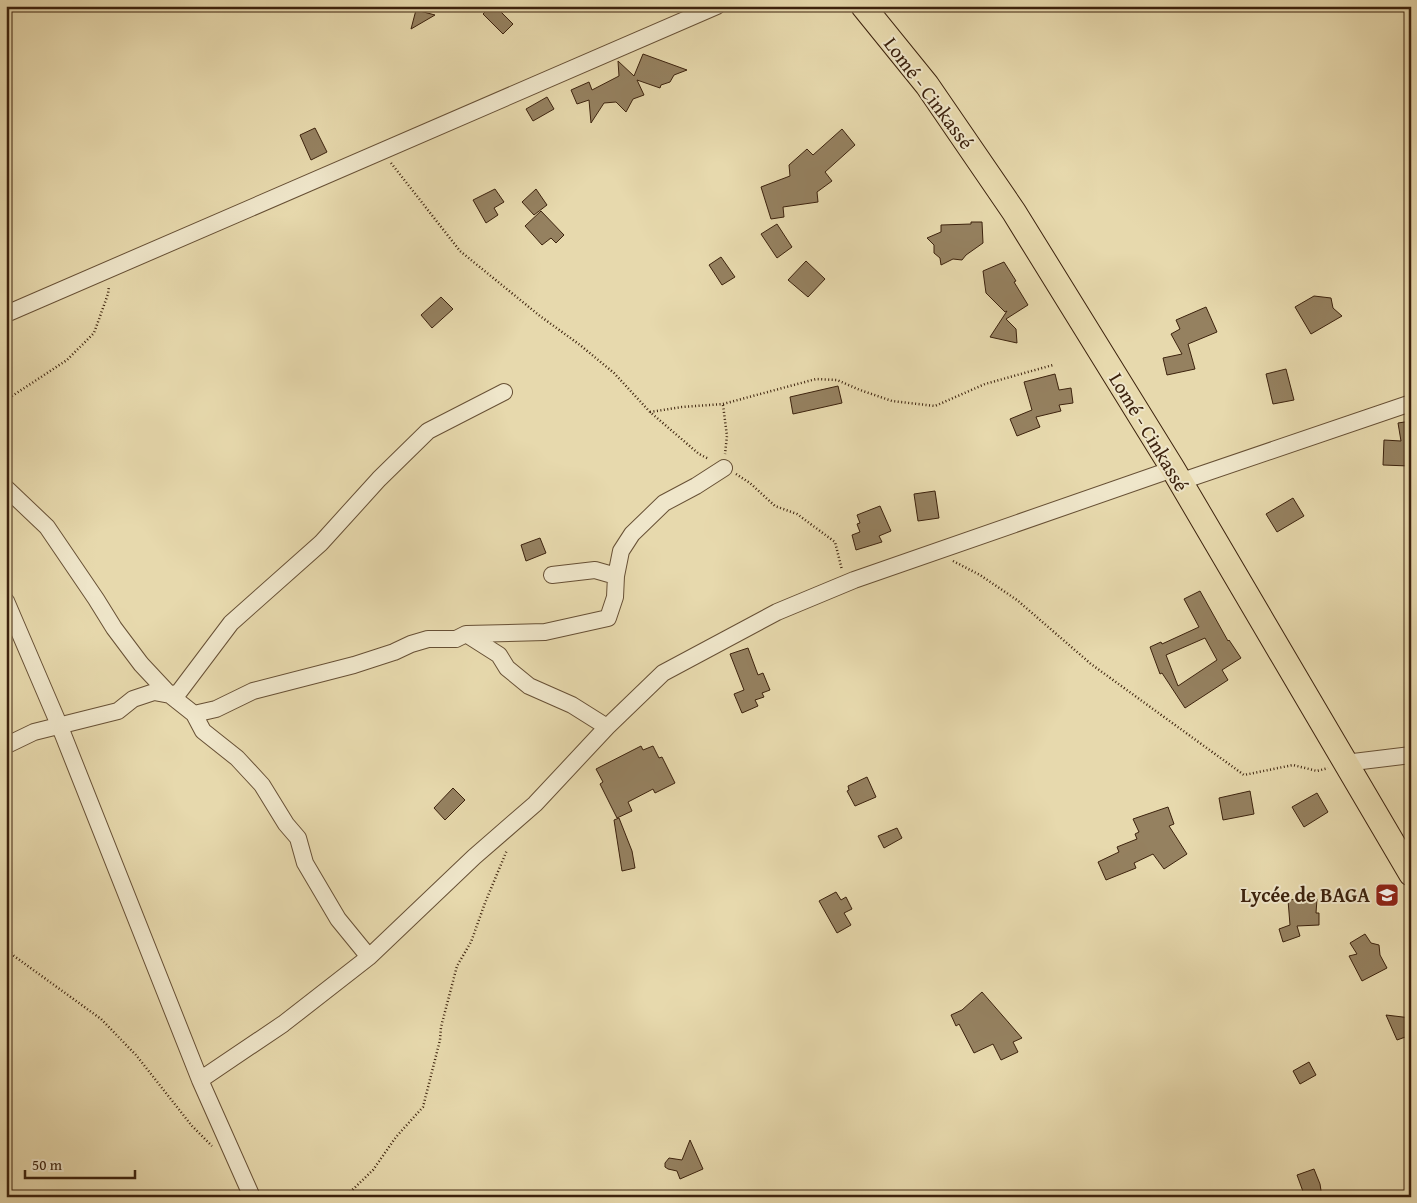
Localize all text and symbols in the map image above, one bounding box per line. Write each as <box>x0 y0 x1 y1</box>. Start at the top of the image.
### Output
street label: Lomé - Cinkassé <box>878 30 981 155</box>
street label: Lomé - Cinkassé <box>1103 367 1196 497</box>
place label: Lycée de BAGA <box>1241 880 1370 909</box>
school or university icon: Lycée de BAGA <box>1374 882 1400 908</box>
scale bar <box>25 1148 135 1180</box>
text: 50 m <box>32 1154 63 1175</box>

